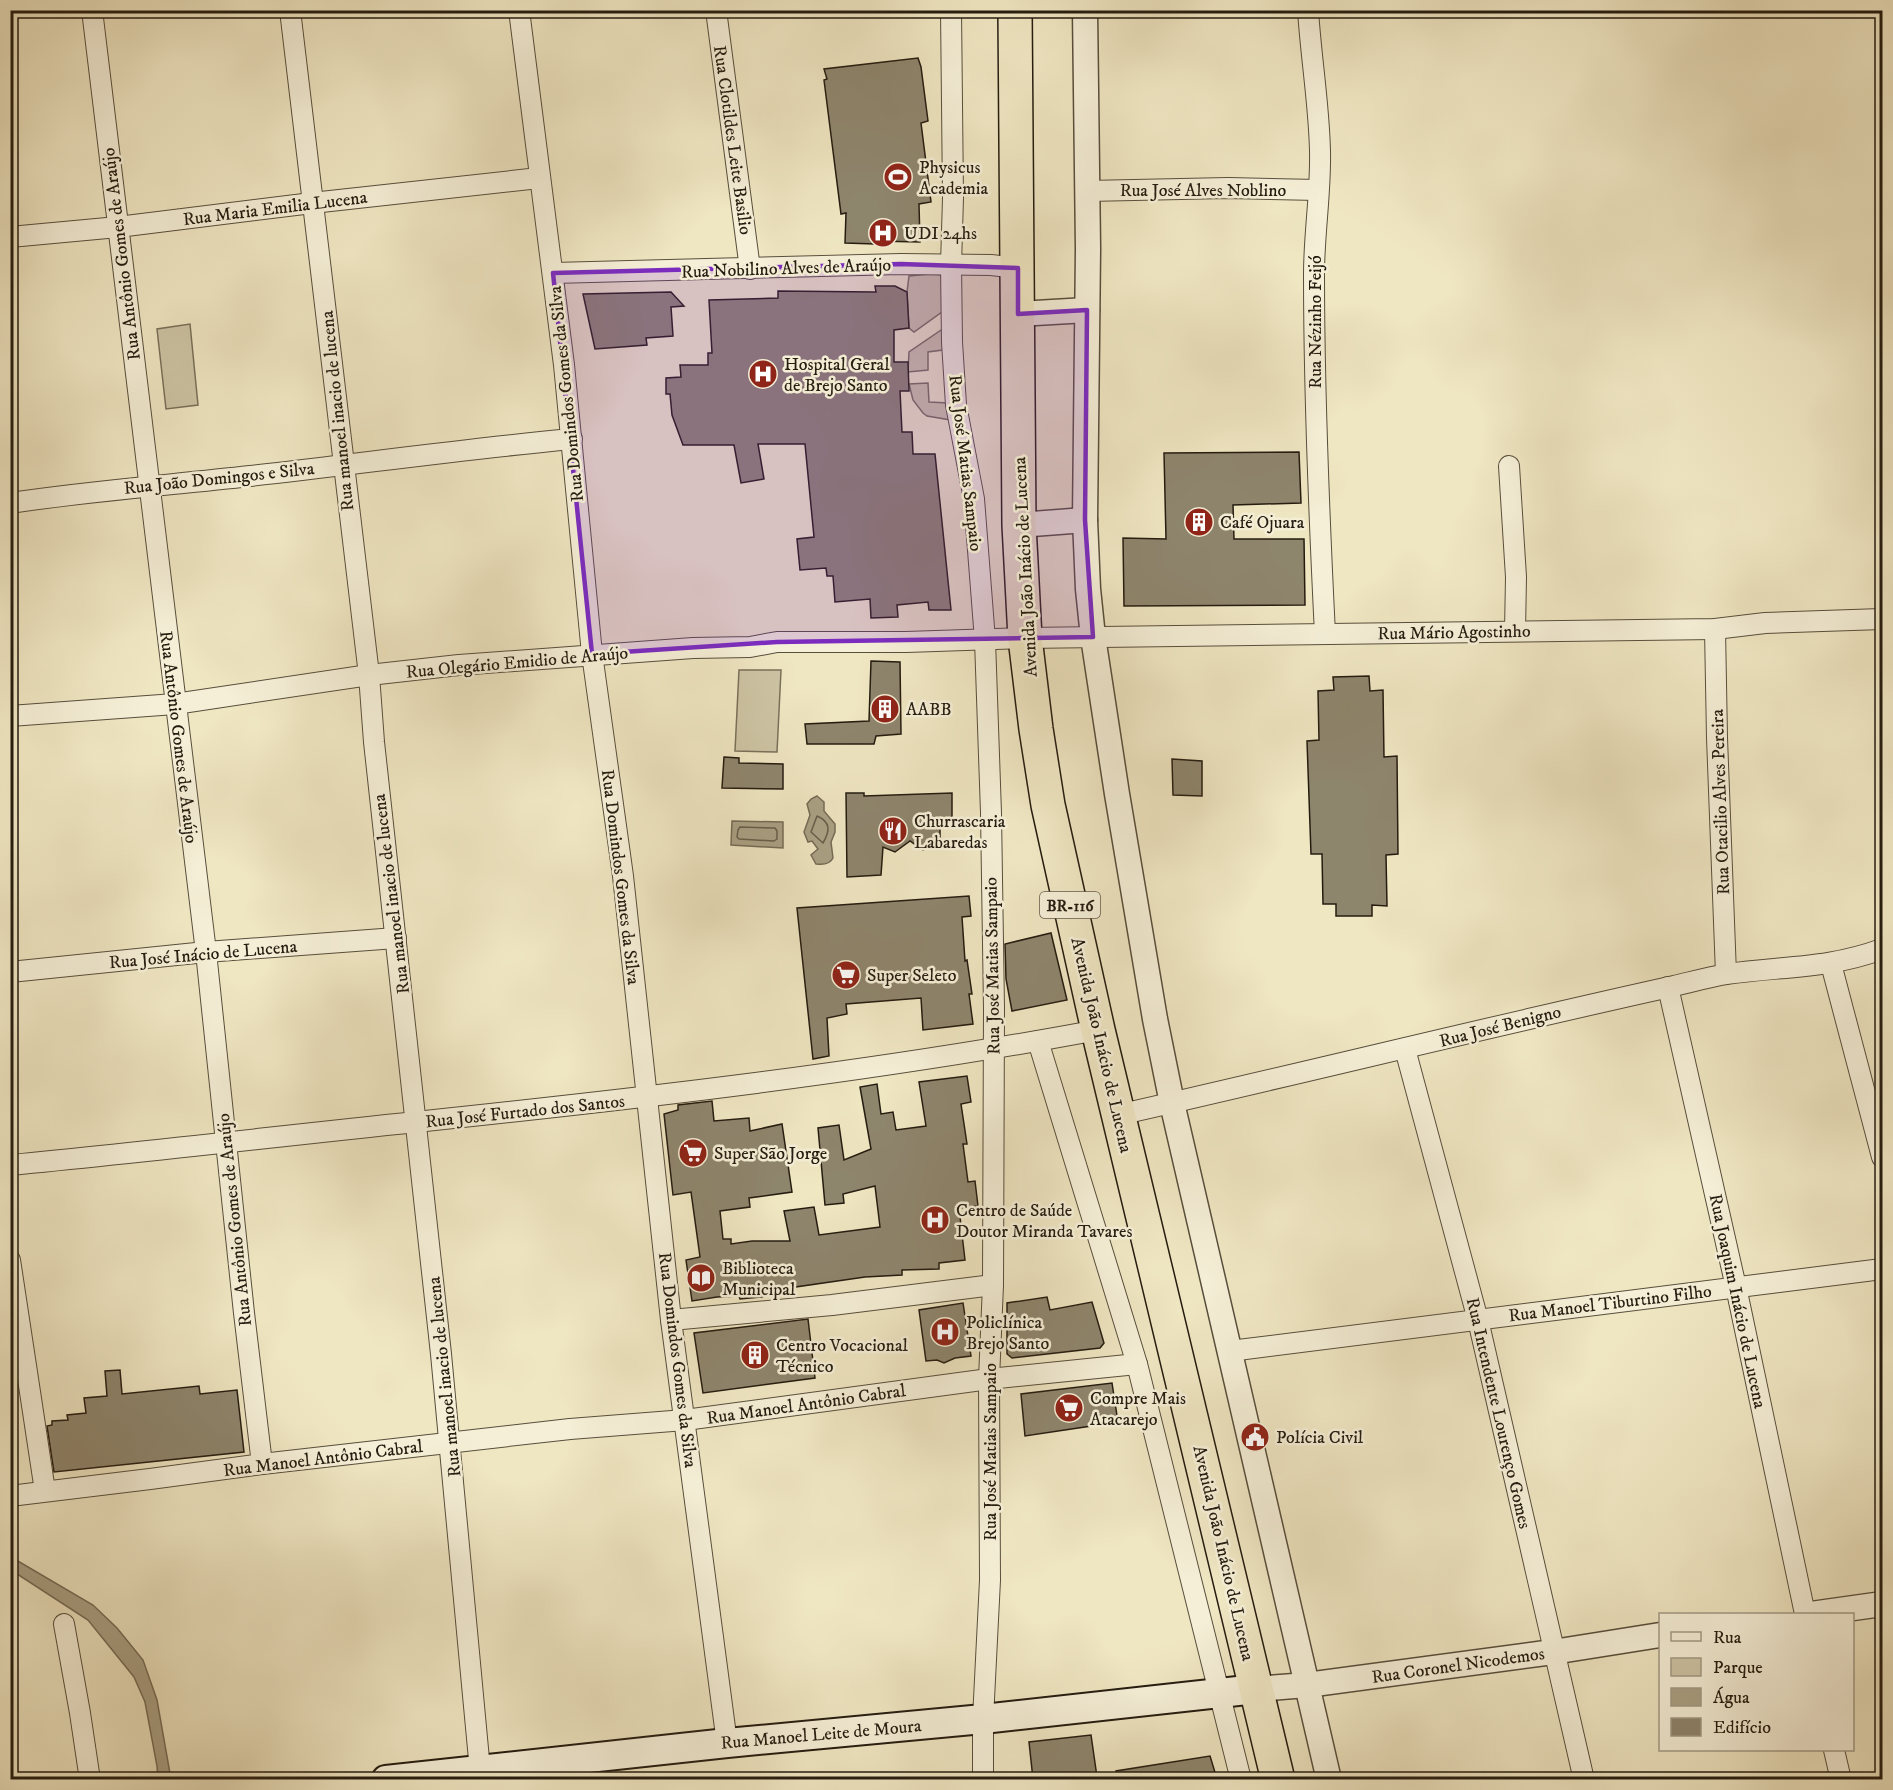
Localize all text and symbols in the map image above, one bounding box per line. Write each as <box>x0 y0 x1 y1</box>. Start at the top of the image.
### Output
street label: Rua Clotildes Leite Basilio <box>708 44 756 236</box>
street label: Rua Antônio Gomes de Araújo <box>98 146 146 361</box>
place label: Physicus Academia <box>919 157 988 200</box>
sports icon: Physicus Academia <box>882 161 914 193</box>
street label: Rua José Alves Noblino <box>1120 180 1287 202</box>
street label: Rua Maria Emilia Lucena <box>182 187 369 231</box>
hospital icon: UDI 24hs <box>867 217 899 249</box>
place label: UDI 24hs <box>904 223 977 245</box>
street label: Rua Nobilino Alves de Araújo <box>681 254 892 284</box>
street label: Rua Nézinho Feijó <box>1305 255 1327 389</box>
street label: Rua Domindos Gomes da Silva <box>545 284 589 503</box>
street label: Rua manoel inacio de lucena <box>316 309 359 512</box>
place label: Hospital Geral de Brejo Santo <box>784 354 890 397</box>
hospital icon: Hospital Geral de Brejo Santo <box>747 358 779 390</box>
street label: Rua José Matias Sampaio <box>943 374 987 553</box>
street label: Avenida João Inácio de Lucena <box>1009 456 1043 678</box>
street label: Rua João Domingos e Silva <box>123 458 316 500</box>
building icon: Café Ojuara <box>1183 506 1215 538</box>
place label: Café Ojuara <box>1220 512 1305 534</box>
street label: Rua Mário Agostinho <box>1377 621 1531 645</box>
street label: Rua Antônio Gomes de Araújo <box>154 630 202 845</box>
street label: Rua Olegário Emidio de Araújo <box>405 642 629 684</box>
building icon: AABB <box>869 693 901 725</box>
place label: AABB <box>906 699 952 721</box>
street label: Rua Otacilio Alves Pereira <box>1707 708 1735 895</box>
street label: Rua Domindos Gomes da Silva <box>596 768 644 986</box>
street label: Rua manoel inacio de lucena <box>369 792 415 995</box>
place label: Churrascaria Labaredas <box>914 811 1006 854</box>
restaurant icon: Churrascaria Labaredas <box>877 815 909 847</box>
street label: Rua José Matias Sampaio <box>980 877 1006 1055</box>
road number: BR-116 <box>1040 892 1100 918</box>
street label: Avenida João Inácio de Lucena <box>1066 935 1137 1155</box>
street label: Rua José Inácio de Lucena <box>108 936 298 974</box>
supermarket icon: Super Seleto <box>830 959 862 991</box>
place label: Super Seleto <box>867 965 957 987</box>
street label: Rua José Benigno <box>1437 1001 1564 1053</box>
street label: Rua José Furtado dos Santos <box>424 1091 626 1133</box>
street label: Rua Antônio Gomes de Araújo <box>213 1112 257 1328</box>
supermarket icon: Super São Jorge <box>677 1137 709 1169</box>
place label: Super São Jorge <box>714 1143 827 1165</box>
street label: Rua Joaquim Inácio de Lucena <box>1704 1192 1771 1411</box>
place label: Centro de Saúde Doutor Miranda Tavares <box>956 1200 1133 1243</box>
hospital icon: Centro de Saúde Doutor Miranda Tavares <box>919 1204 951 1236</box>
street label: Rua Domindos Gomes da Silva <box>653 1251 701 1469</box>
place label: Biblioteca Municipal <box>722 1258 796 1301</box>
library icon: Biblioteca Municipal <box>685 1262 717 1294</box>
street label: Rua manoel inacio de lucena <box>423 1275 466 1478</box>
street label: Rua Manoel Tiburtino Filho <box>1507 1281 1713 1327</box>
street label: Rua Intendente Lourenço Gomes <box>1461 1295 1535 1531</box>
place label: Policlínica Brejo Santo <box>966 1312 1050 1355</box>
hospital icon: Policlínica Brejo Santo <box>929 1316 961 1348</box>
place label: Centro Vocacional Técnico <box>776 1335 909 1378</box>
building icon: Centro Vocacional Técnico <box>739 1339 771 1371</box>
street label: Rua José Matias Sampaio <box>980 1363 1002 1541</box>
street label: Rua Manoel Antônio Cabral <box>705 1380 908 1430</box>
place label: Compre Mais Atacarejo <box>1090 1388 1186 1431</box>
supermarket icon: Compre Mais Atacarejo <box>1053 1392 1085 1424</box>
public building icon: Polícia Civil <box>1239 1421 1271 1453</box>
place label: Polícia Civil <box>1276 1427 1364 1449</box>
street label: Rua Manoel Antônio Cabral <box>222 1436 425 1482</box>
street label: Avenida João Inácio de Lucena <box>1188 1443 1259 1663</box>
legend <box>1659 1613 1854 1751</box>
text: Rua <box>1713 1627 1742 1649</box>
street label: Rua Coronel Nicodemos <box>1370 1643 1546 1689</box>
text: Parque <box>1713 1657 1763 1679</box>
text: Água <box>1713 1686 1750 1709</box>
street label: Rua Manoel Leite de Moura <box>720 1715 923 1755</box>
text: Edifício <box>1713 1717 1771 1739</box>

